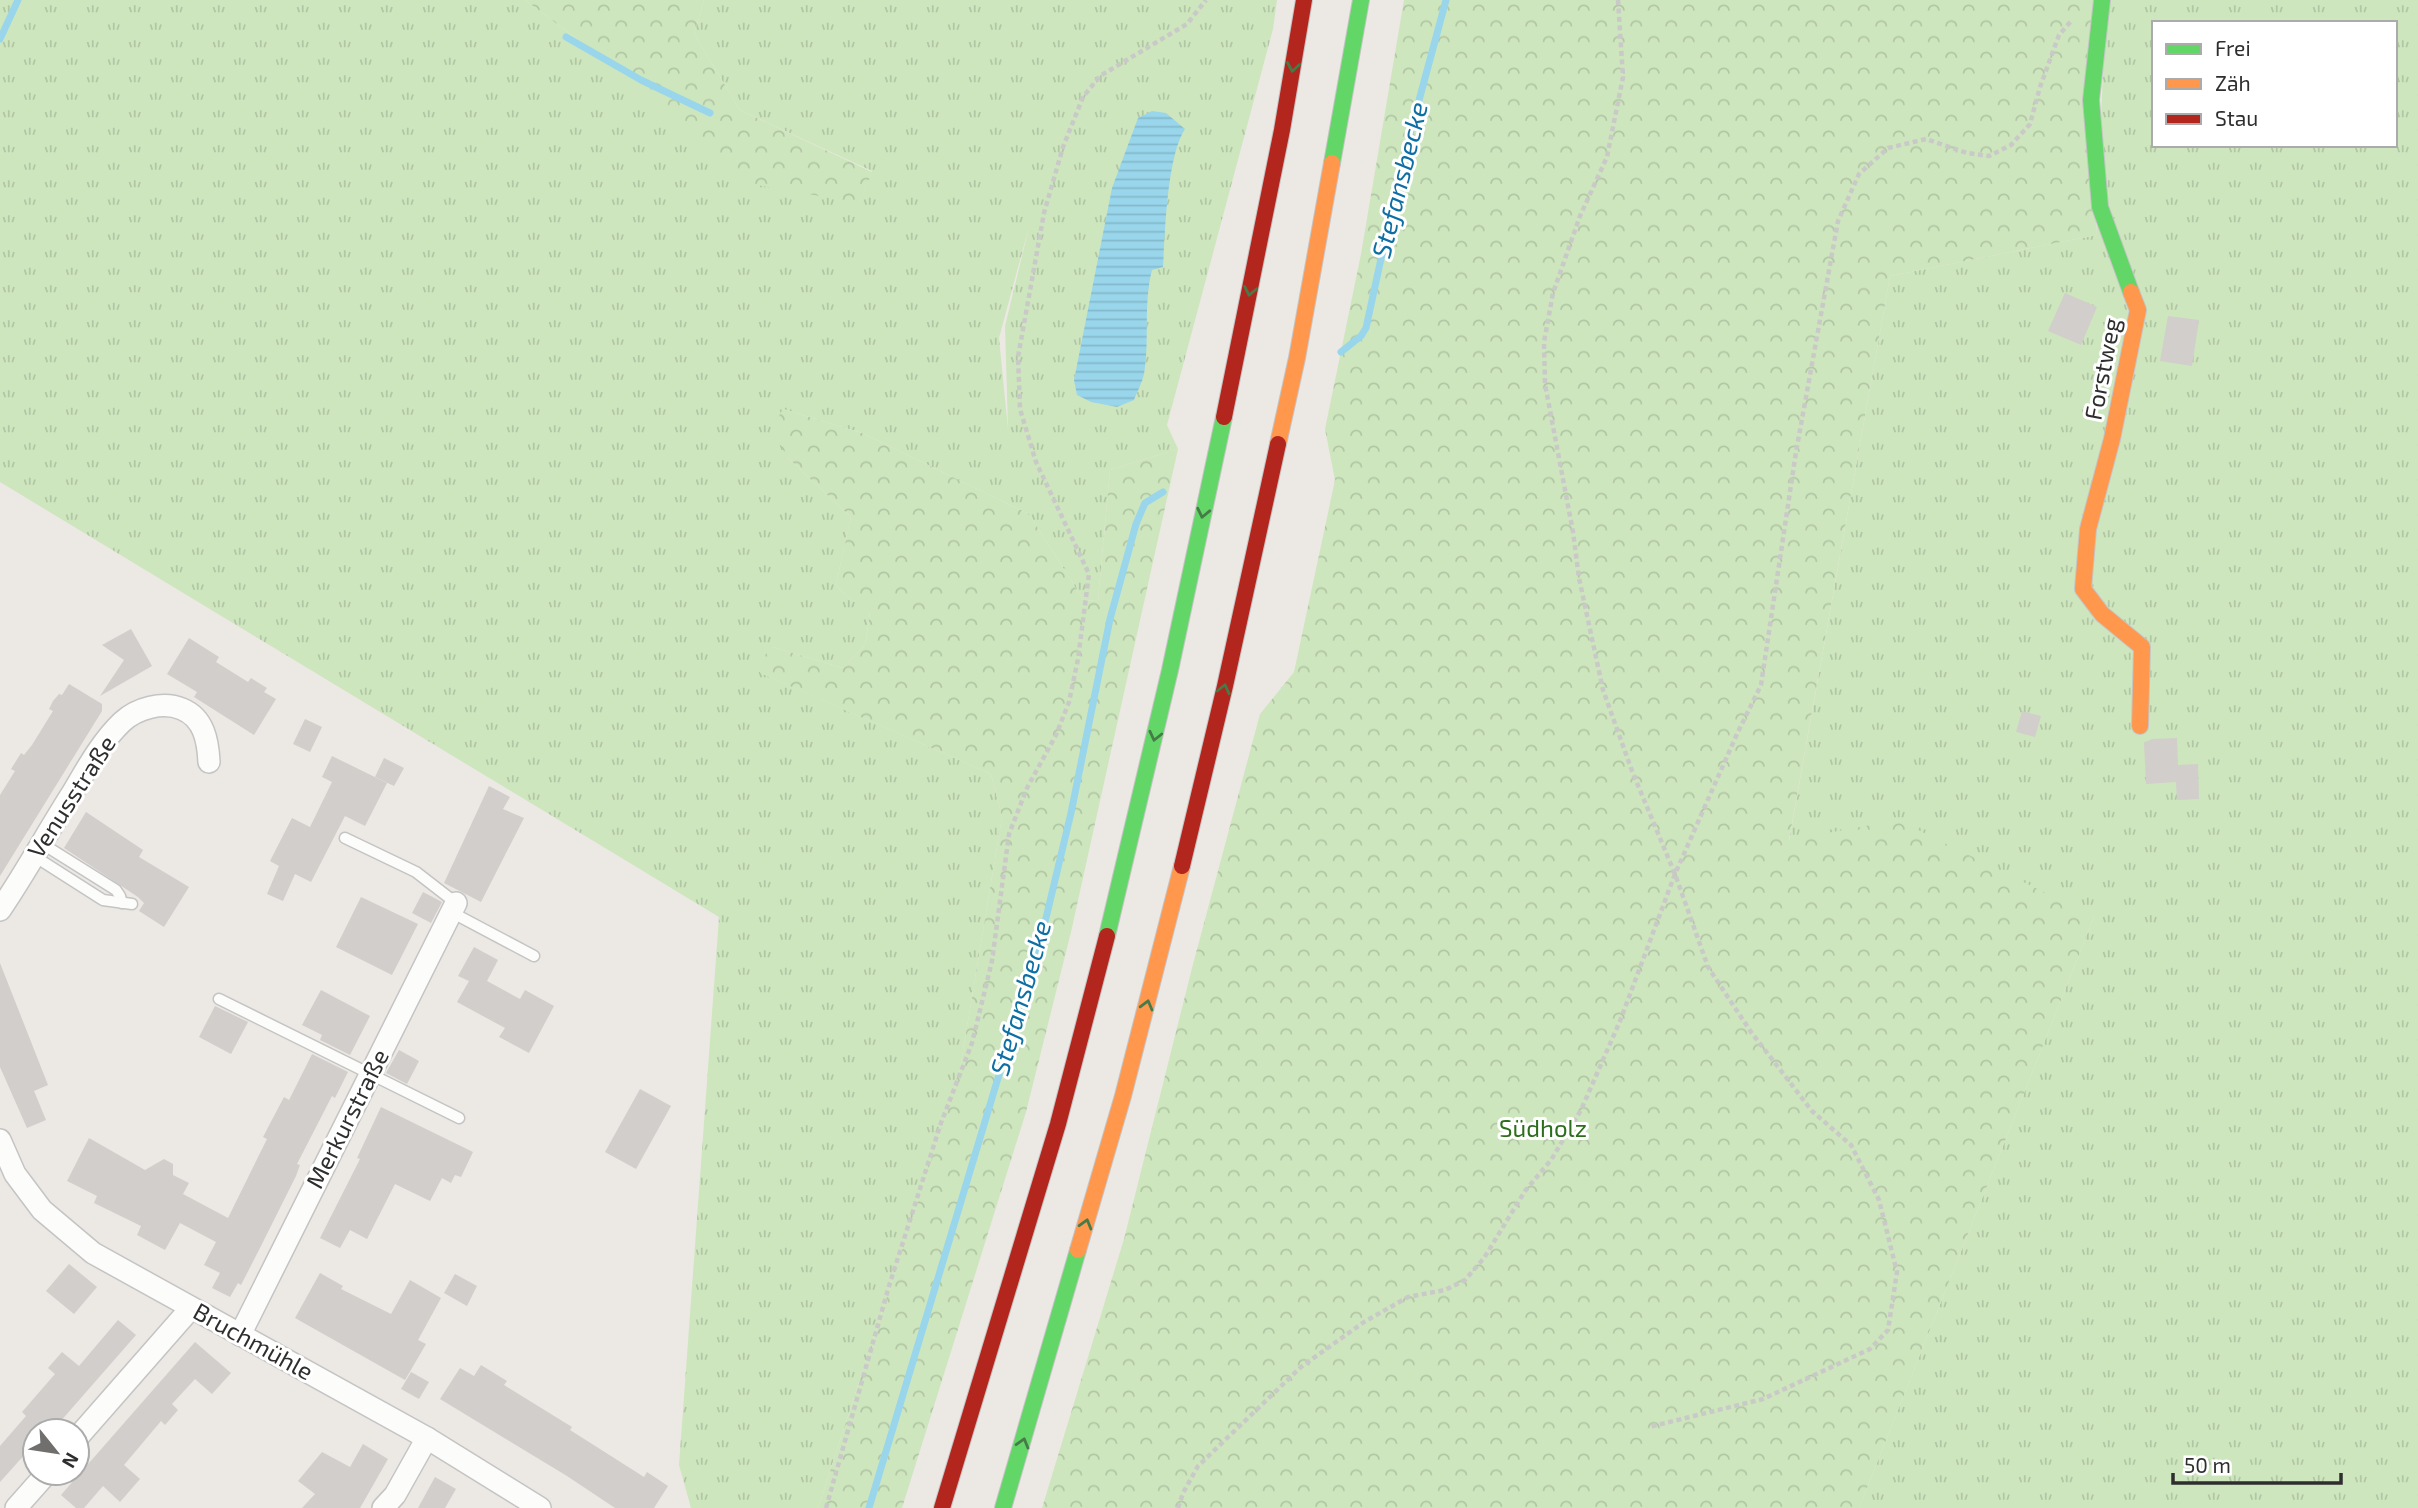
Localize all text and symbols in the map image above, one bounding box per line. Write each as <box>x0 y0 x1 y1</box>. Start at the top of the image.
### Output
legend <box>2152 21 2397 147</box>
text: Frei <box>2215 35 2251 60</box>
one-way arrow <box>1286 61 1301 73</box>
text: Zäh <box>2215 70 2251 95</box>
water label: Stefansbecke <box>1364 98 1433 261</box>
text: Stau <box>2215 105 2258 130</box>
one-way arrow <box>1243 285 1258 297</box>
street label: Forstweg <box>2077 315 2126 422</box>
one-way arrow <box>1197 507 1212 519</box>
one-way arrow <box>1216 683 1231 695</box>
street label: Venusstraße <box>21 730 121 863</box>
one-way arrow <box>1149 730 1163 742</box>
water label: Stefansbecke <box>983 917 1056 1079</box>
one-way arrow <box>1139 999 1153 1011</box>
street label: Merkurstraße <box>299 1044 394 1193</box>
park label: Südholz <box>1499 1113 1587 1142</box>
one-way arrow <box>1078 1218 1092 1230</box>
street label: Bruchmühle <box>189 1296 319 1385</box>
north arrow <box>21 1417 91 1487</box>
one-way arrow <box>1014 1437 1029 1449</box>
scale bar <box>2173 1442 2341 1486</box>
text: N <box>58 1449 85 1472</box>
text: 50 m <box>2184 1452 2231 1477</box>

